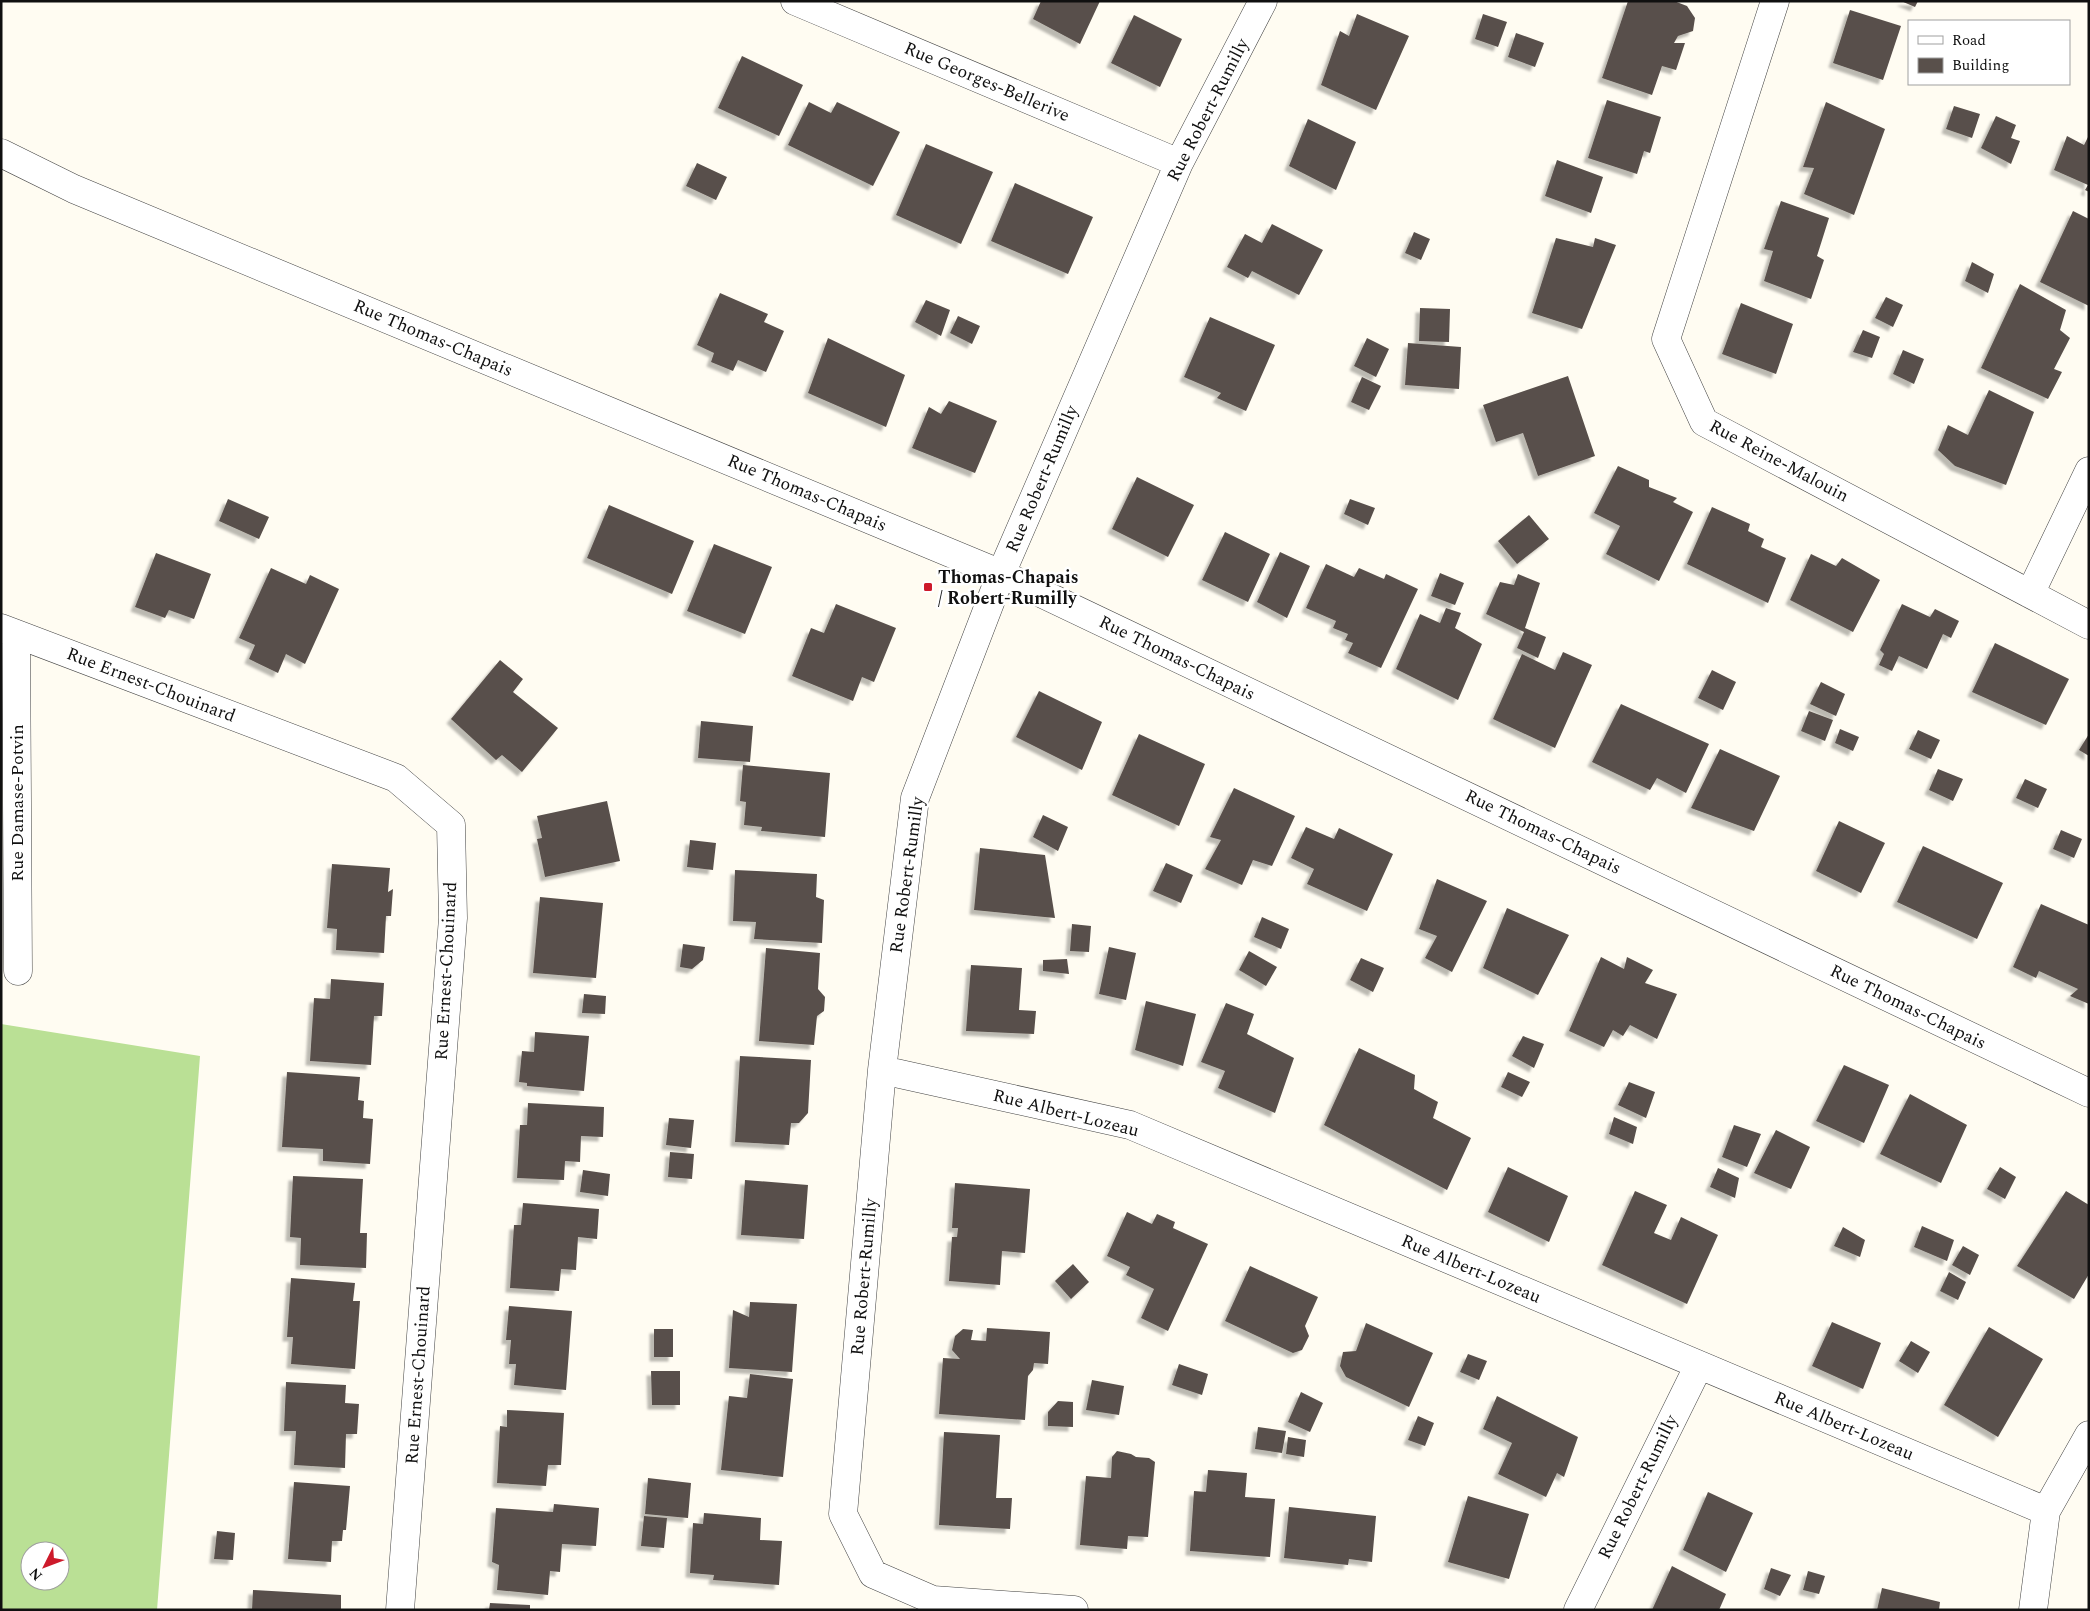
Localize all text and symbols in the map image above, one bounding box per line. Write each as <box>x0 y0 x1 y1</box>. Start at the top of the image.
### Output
legend <box>1908 20 2070 85</box>
text: Road <box>1952 29 1986 52</box>
street label: Rue Robert-Rumilly <box>1160 32 1256 186</box>
street label: Rue Georges-Bellerive <box>900 35 1074 129</box>
text: Building <box>1952 54 2009 77</box>
street label: Rue Thomas-Chapais <box>349 292 517 384</box>
street label: Rue Robert-Rumilly <box>999 400 1086 557</box>
street label: Rue Reine-Malouin <box>1704 413 1854 509</box>
street label: Rue Thomas-Chapais <box>723 447 891 539</box>
place label: Thomas-Chapais / Robert-Rumilly <box>938 564 1079 612</box>
marker: Thomas-Chapais / Robert-Rumilly <box>922 581 934 593</box>
street label: Rue Thomas-Chapais <box>1094 608 1260 708</box>
street label: Rue Ernest-Chouinard <box>63 640 239 730</box>
street label: Rue Damase-Potvin <box>4 724 31 882</box>
street label: Rue Thomas-Chapais <box>1460 782 1626 882</box>
street label: Rue Robert-Rumilly <box>883 794 932 955</box>
street label: Rue Ernest-Chouinard <box>428 881 464 1061</box>
street label: Rue Thomas-Chapais <box>1825 957 1991 1057</box>
street label: Rue Albert-Lozeau <box>990 1082 1142 1144</box>
street label: Rue Robert-Rumilly <box>844 1196 884 1357</box>
street label: Rue Albert-Lozeau <box>1397 1227 1545 1311</box>
street label: Rue Ernest-Chouinard <box>398 1285 438 1465</box>
street label: Rue Albert-Lozeau <box>1770 1384 1918 1468</box>
street label: Rue Robert-Rumilly <box>1591 1409 1685 1564</box>
north arrow <box>20 1541 70 1591</box>
text: N <box>24 1563 47 1586</box>

